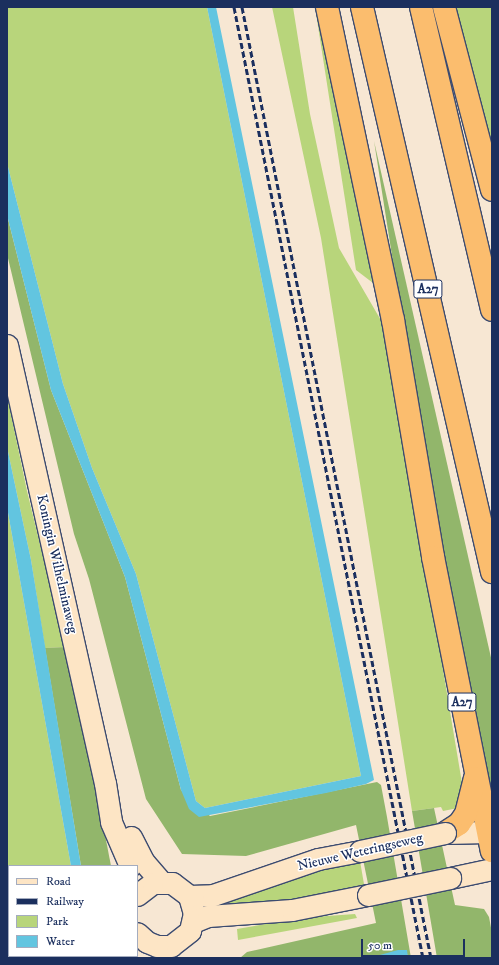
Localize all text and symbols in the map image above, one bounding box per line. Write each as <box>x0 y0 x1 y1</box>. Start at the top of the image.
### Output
road number: A27 <box>413 278 443 300</box>
street label: Koningin Wilhelminaweg <box>33 493 81 635</box>
road number: A27 <box>447 691 477 713</box>
street label: Nieuwe Weteringseweg <box>296 829 424 875</box>
legend <box>8 865 138 957</box>
text: Road <box>46 874 71 889</box>
text: Railway <box>46 894 84 909</box>
text: Park <box>46 914 68 929</box>
scale bar <box>363 931 467 957</box>
text: Water <box>46 934 75 949</box>
text: 50 m <box>368 938 392 953</box>

